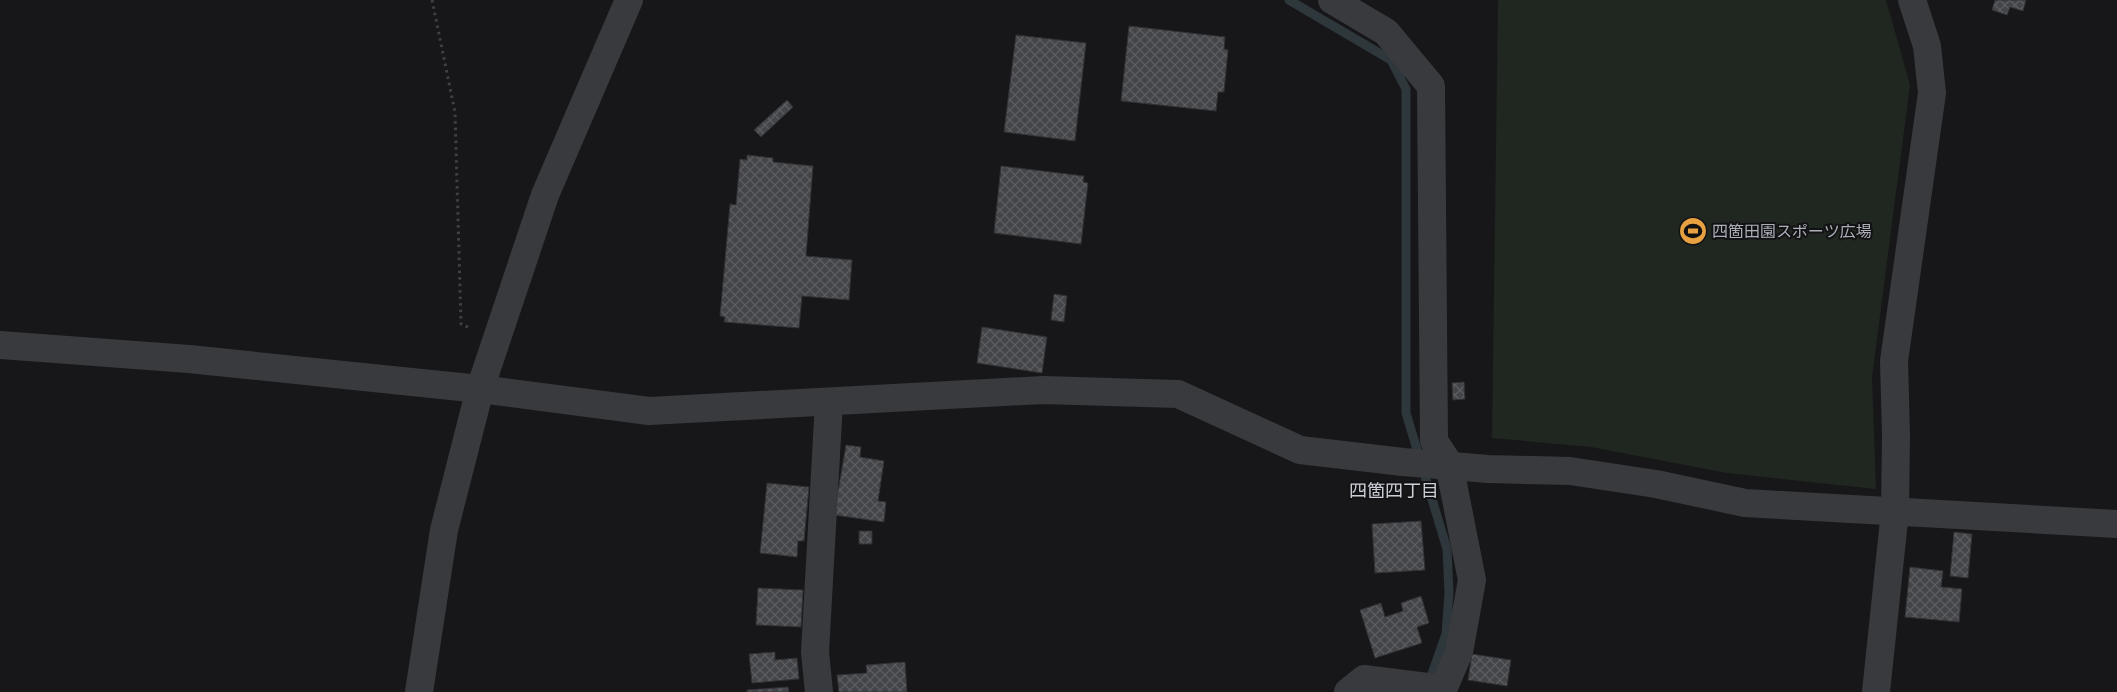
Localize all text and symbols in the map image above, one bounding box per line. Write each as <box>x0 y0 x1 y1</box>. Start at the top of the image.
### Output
sports icon: 四箇田園スポーツ広場 <box>1678 216 1708 246</box>
place label: 四箇田園スポーツ広場 <box>1712 221 1872 241</box>
district label: 四箇四丁目 <box>1349 480 1439 501</box>

